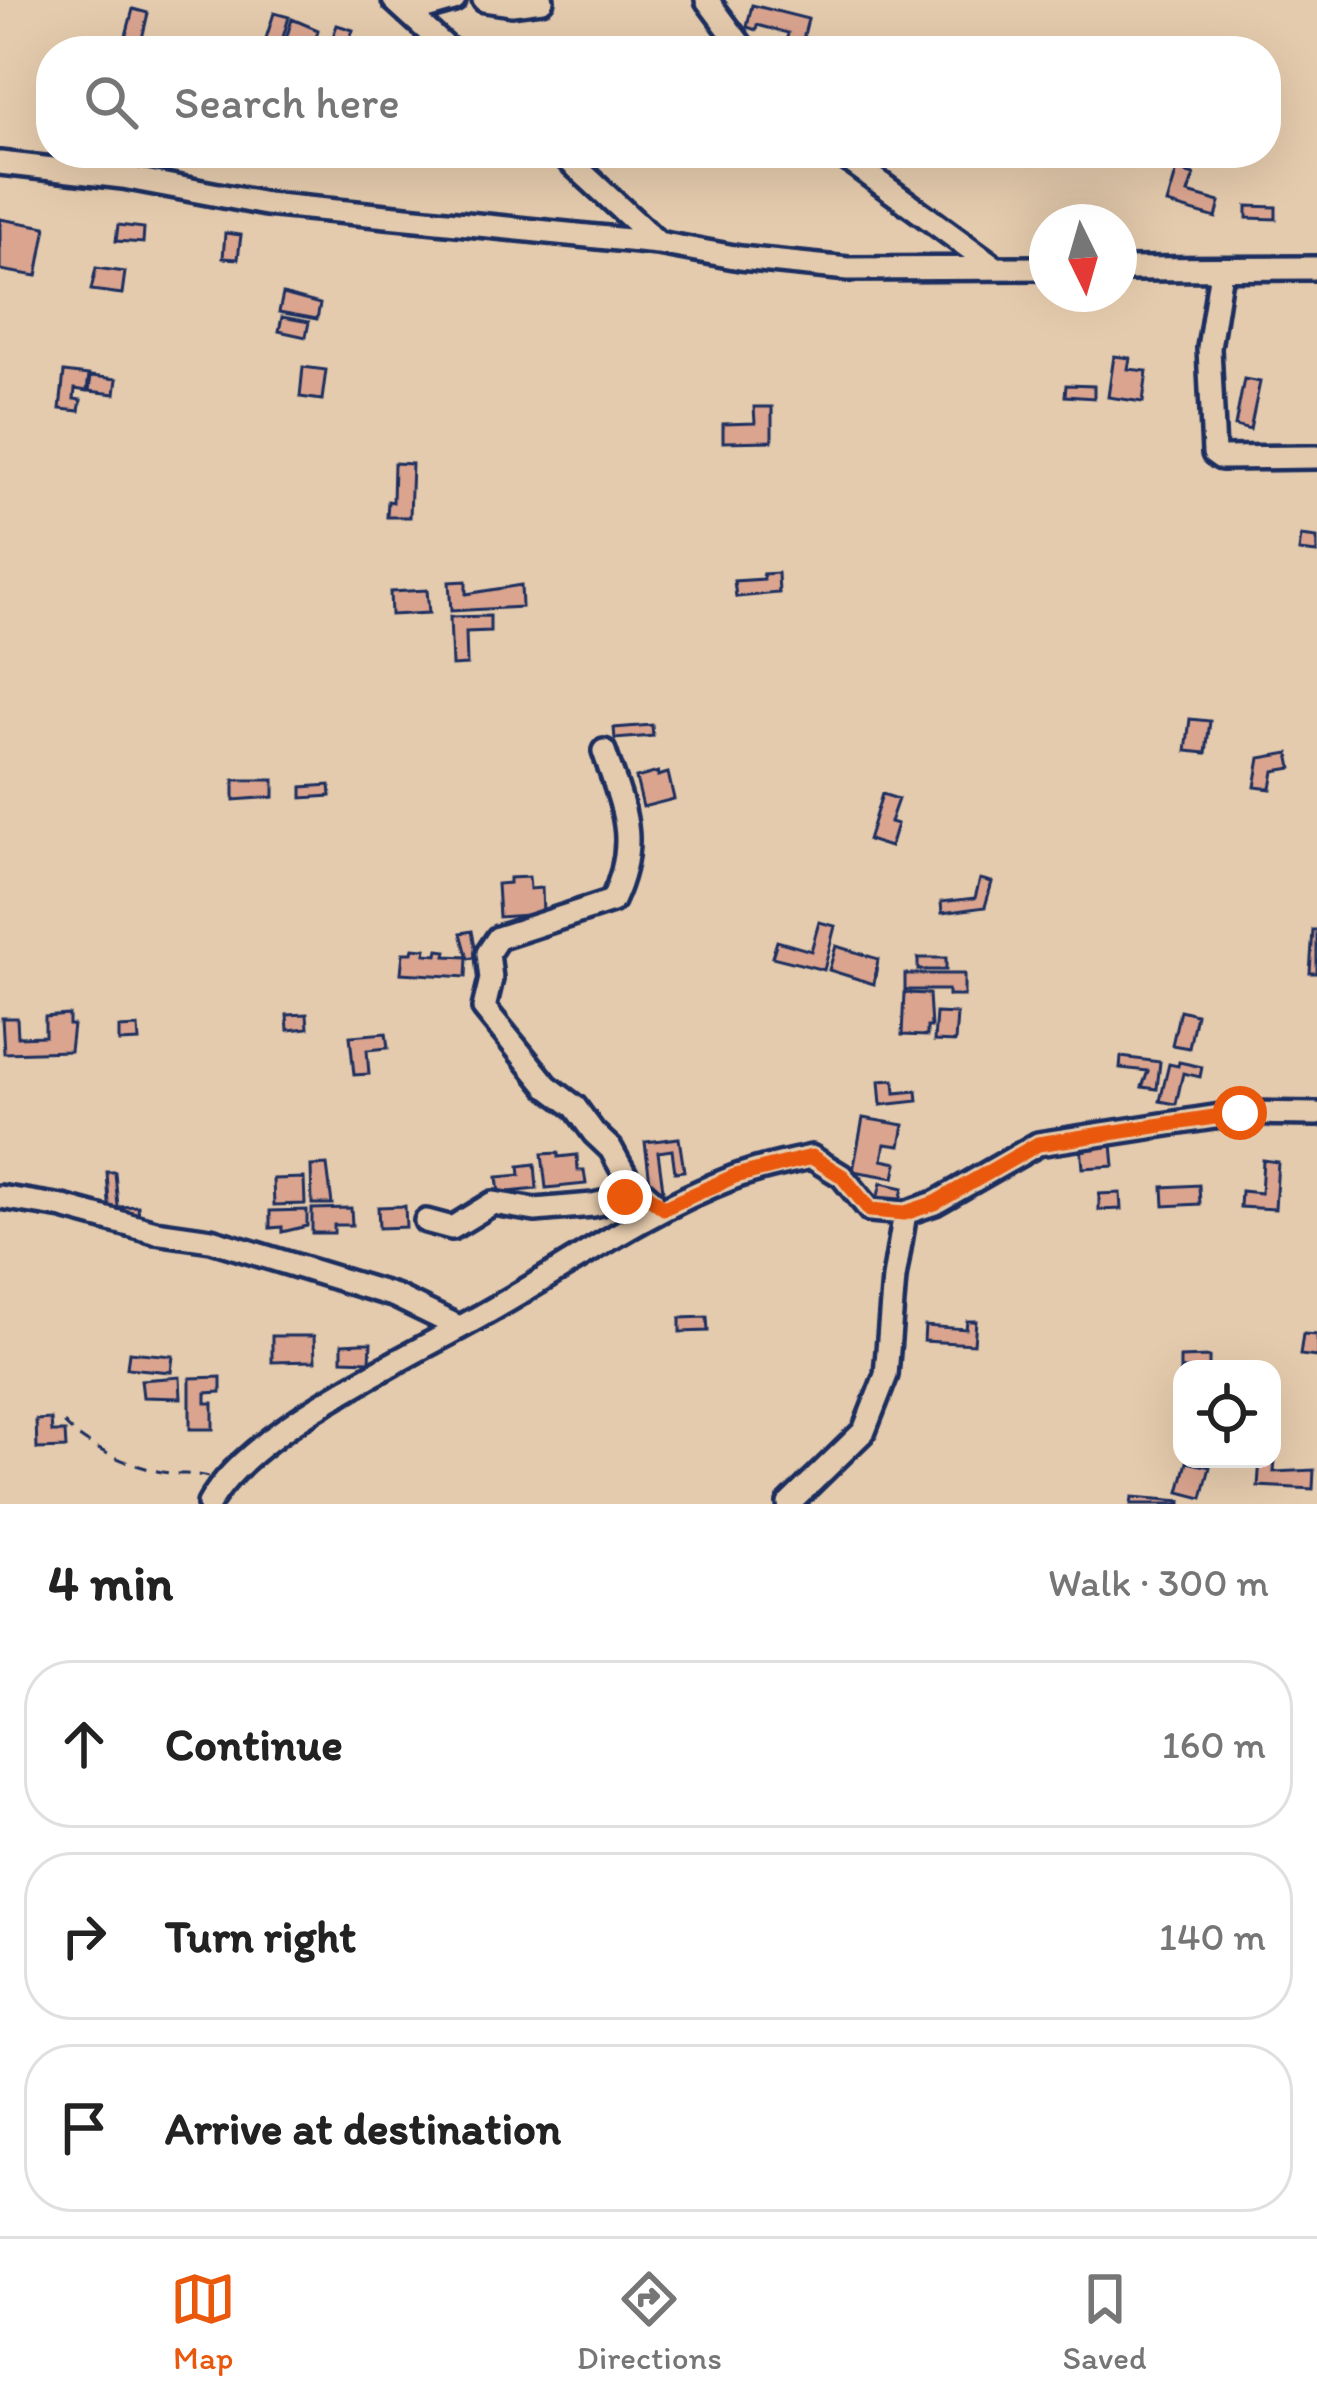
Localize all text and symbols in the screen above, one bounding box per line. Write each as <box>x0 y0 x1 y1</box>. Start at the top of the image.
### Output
search box <box>36 36 1281 168</box>
icon: search <box>78 69 144 135</box>
text: Search here <box>174 75 400 129</box>
north arrow <box>1029 204 1137 312</box>
route start <box>1213 1086 1267 1140</box>
route end <box>598 1170 652 1224</box>
map controls <box>1173 1360 1281 1468</box>
button: locate <box>1173 1360 1281 1468</box>
text: 4 min <box>48 1552 173 1613</box>
text: Walk · 300 m <box>1048 1559 1269 1606</box>
icon: ahead <box>51 1711 117 1777</box>
text: Continue <box>165 1717 343 1771</box>
text: 160 m <box>1162 1721 1266 1768</box>
icon: right <box>51 1903 117 1969</box>
text: Turn right <box>165 1909 356 1963</box>
text: 140 m <box>1159 1913 1266 1960</box>
icon: arrive <box>51 2095 117 2161</box>
text: Arrive at destination <box>165 2101 561 2155</box>
tab: Map <box>170 2266 236 2377</box>
tab: Directions <box>577 2266 722 2377</box>
tab: Saved <box>1063 2266 1147 2377</box>

